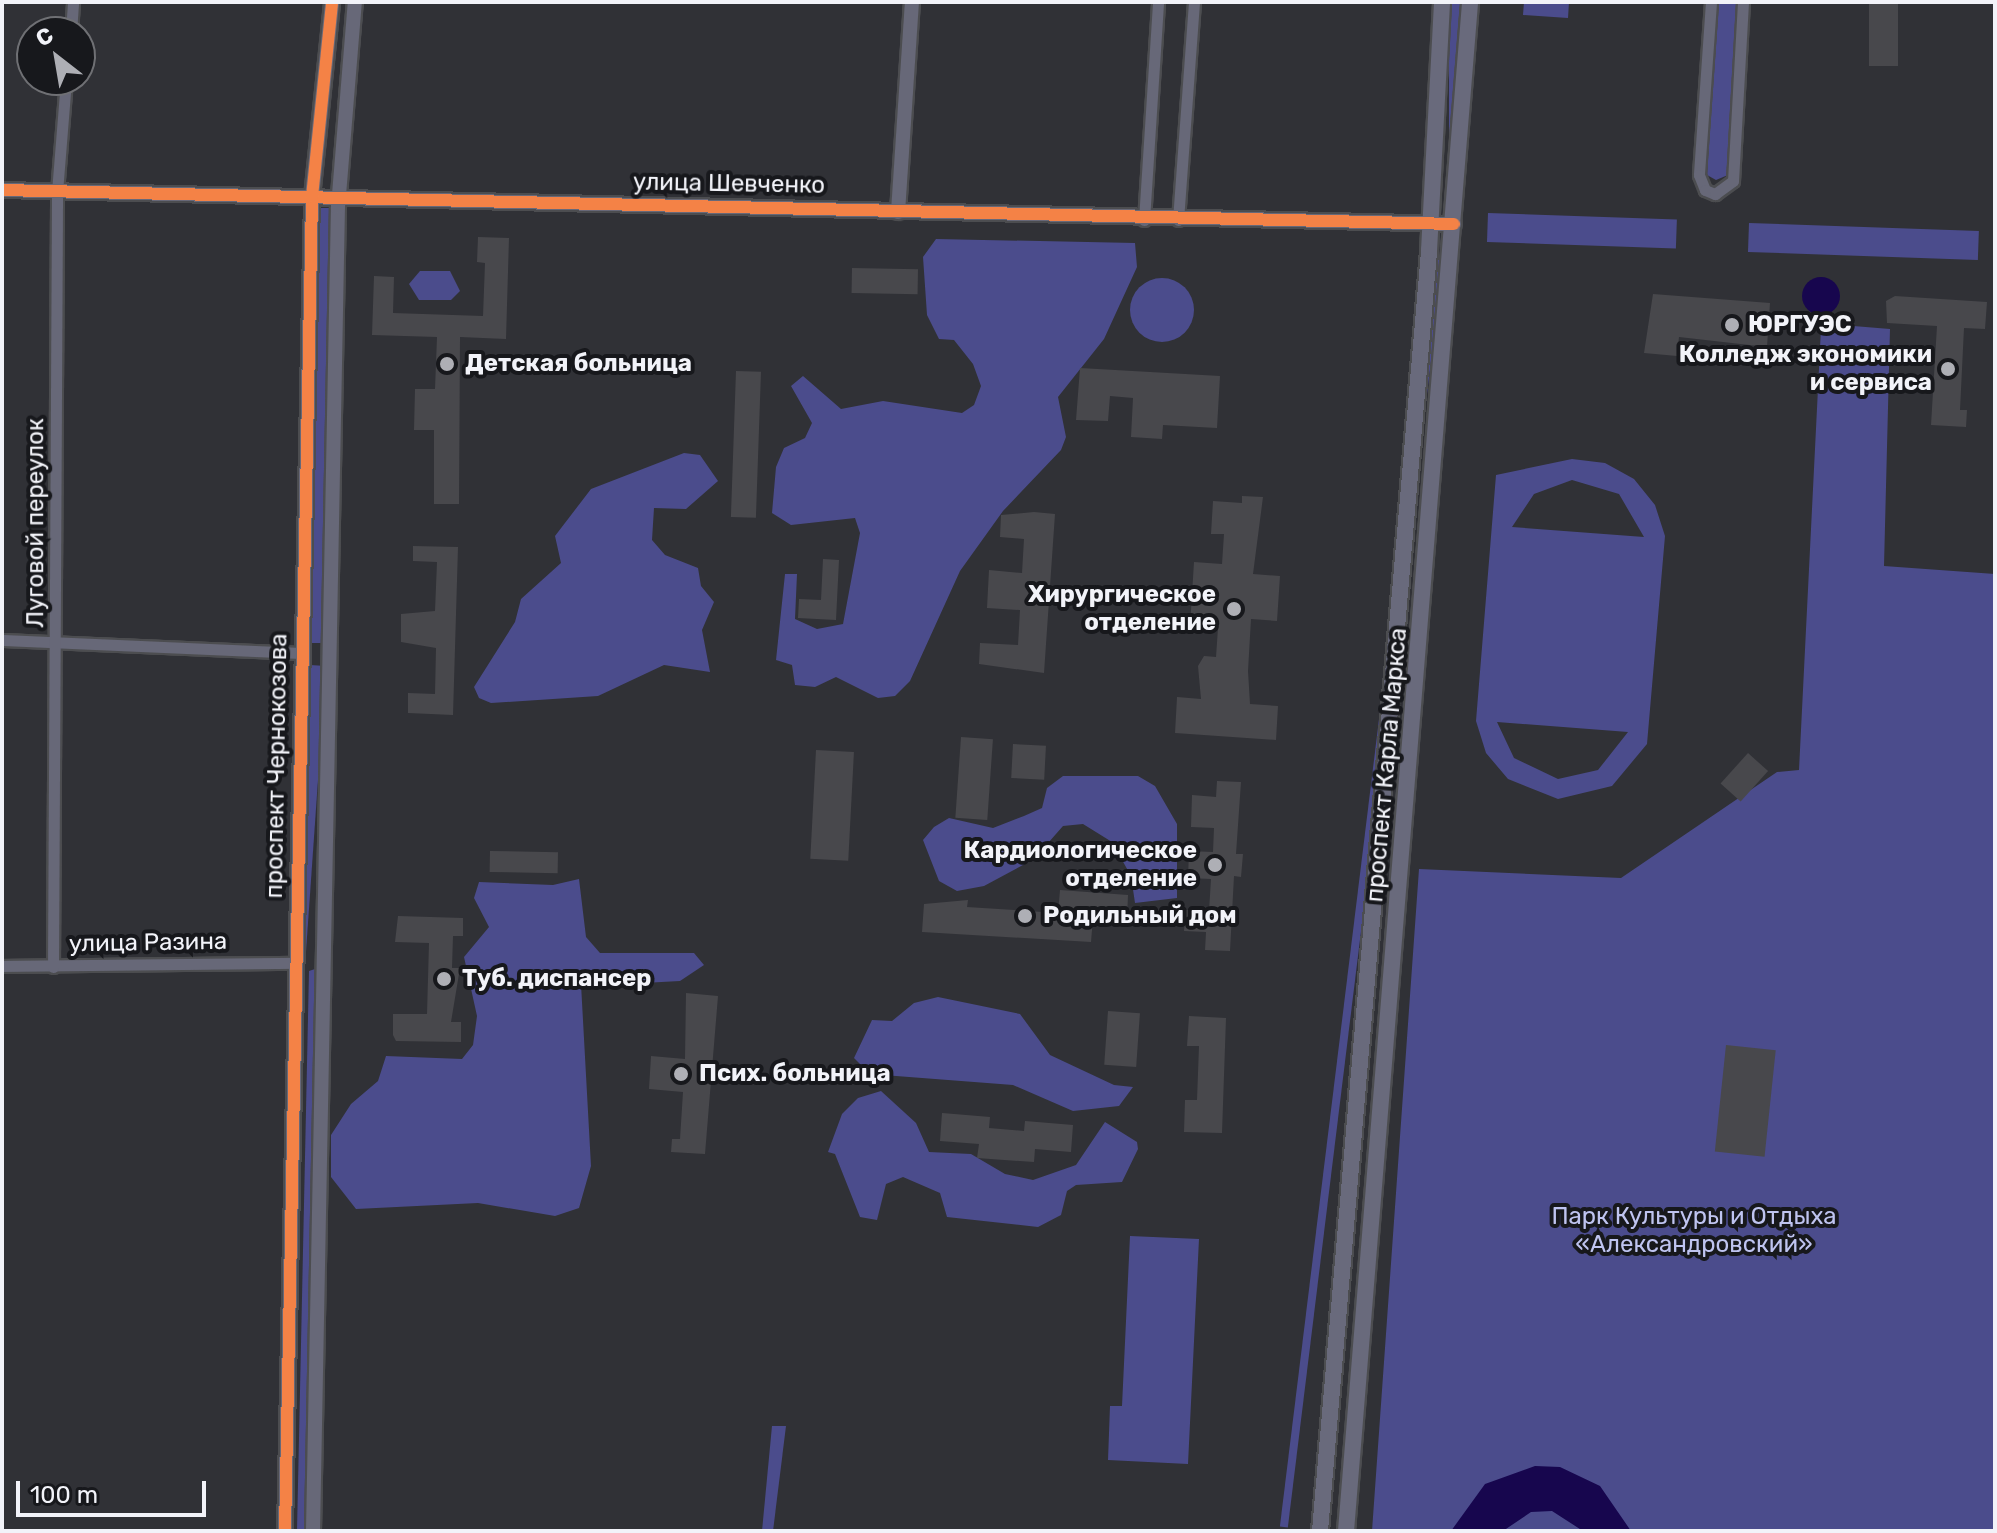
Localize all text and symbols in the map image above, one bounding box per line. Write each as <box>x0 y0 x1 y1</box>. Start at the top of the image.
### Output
north arrow <box>16 16 96 96</box>
text: С <box>31 21 58 52</box>
street label: улица Шевченко <box>633 168 825 200</box>
place label: ЮРГУЭС <box>1748 311 1852 339</box>
marker: ЮРГУЭС <box>1723 316 1741 334</box>
place label: Колледж экономики и сервиса <box>1679 341 1932 397</box>
place label: Детская больница <box>465 350 692 378</box>
marker: Детская больница <box>436 353 458 375</box>
marker: Колледж экономики и сервиса <box>1939 360 1957 378</box>
street label: Луговой переулок <box>22 418 50 628</box>
place label: Хирургическое отделение <box>1028 581 1216 637</box>
marker: Хирургическое отделение <box>1223 598 1245 620</box>
street label: проспект Карла Маркса <box>1361 627 1413 903</box>
street label: проспект Чернокозова <box>260 633 294 899</box>
place label: Кардиологическое отделение <box>963 837 1197 893</box>
marker: Кардиологическое отделение <box>1204 854 1226 876</box>
place label: Родильный дом <box>1043 902 1237 930</box>
marker: Родильный дом <box>1014 905 1036 927</box>
street label: улица Разина <box>69 927 227 959</box>
place label: Туб. диспансер <box>462 965 651 993</box>
marker: Туб. диспансер <box>433 968 455 990</box>
place label: Псих. больница <box>699 1060 891 1088</box>
marker: Псих. больница <box>670 1063 692 1085</box>
park label: Парк Культуры и Отдыха «Александровский» <box>1551 1203 1837 1259</box>
scale bar <box>20 1465 210 1515</box>
text: 100 m <box>30 1481 98 1509</box>

